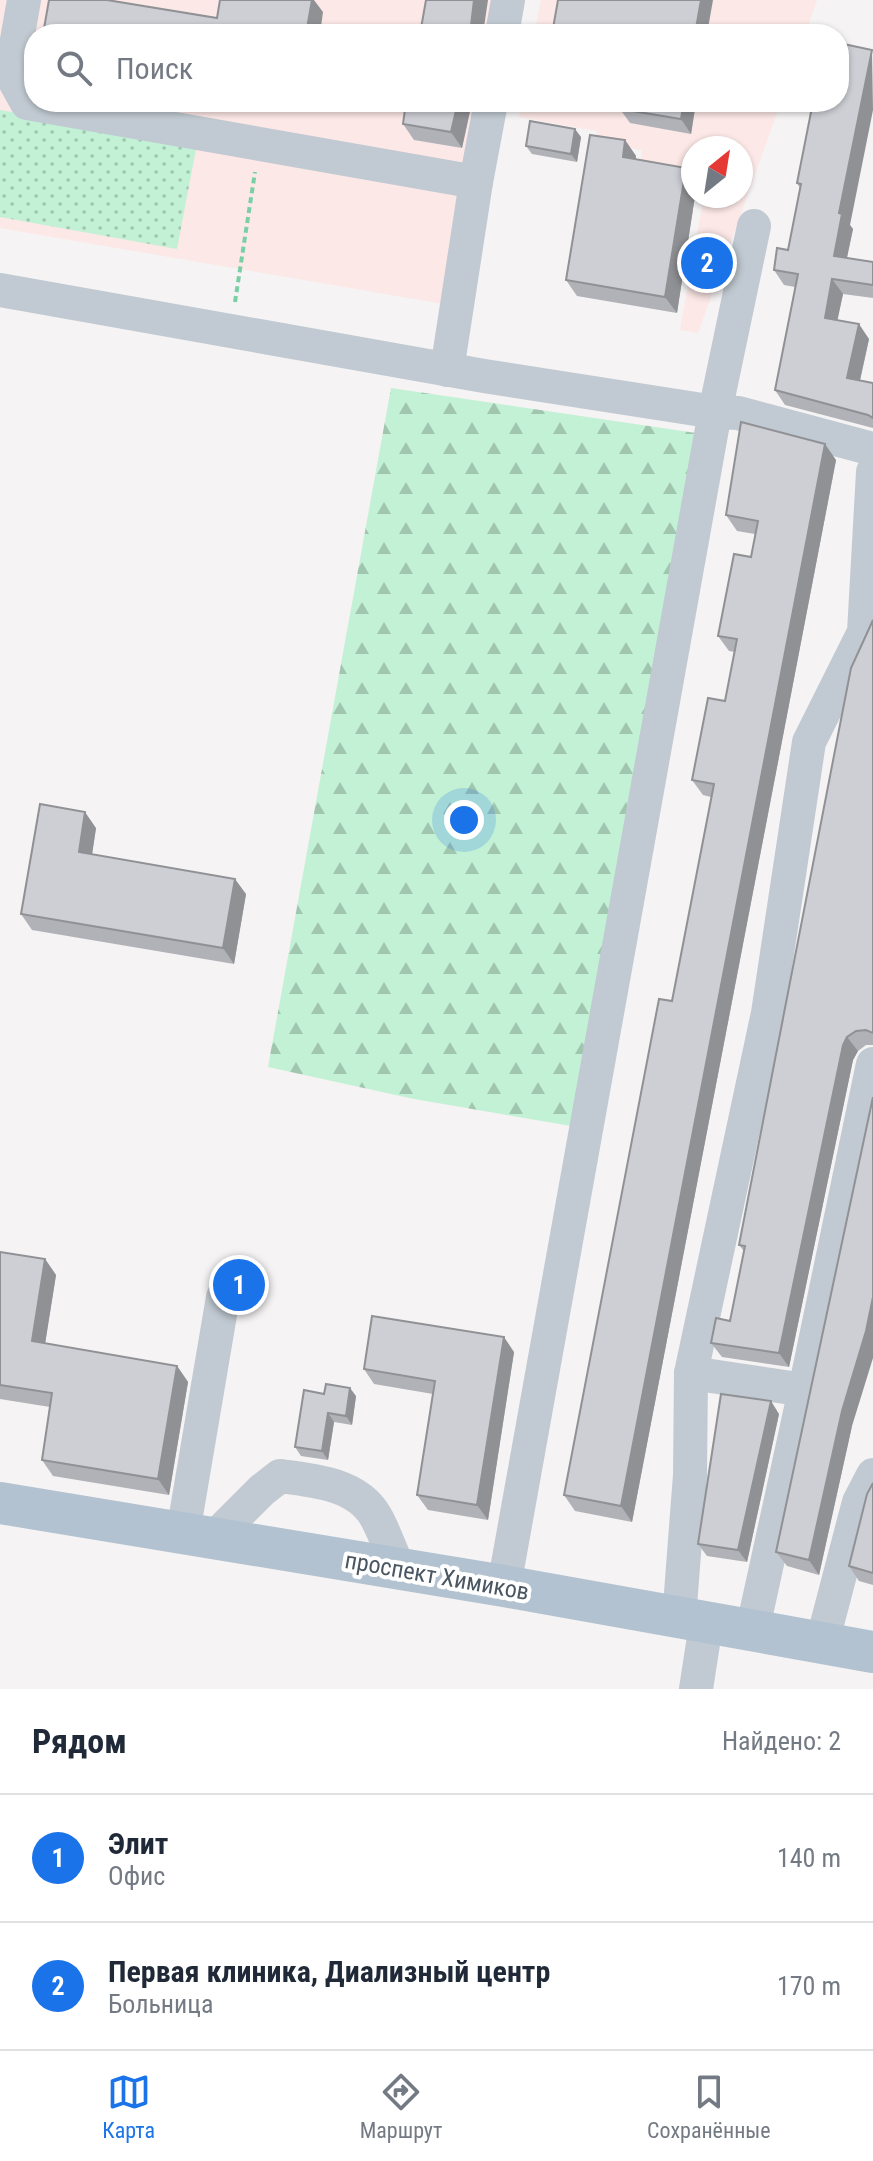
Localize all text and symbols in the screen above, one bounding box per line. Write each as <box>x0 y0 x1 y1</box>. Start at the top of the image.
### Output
search box <box>24 24 849 112</box>
icon: search <box>52 46 96 90</box>
text: Поиск <box>116 51 193 86</box>
north arrow <box>681 136 753 208</box>
pin: 2 <box>681 233 733 293</box>
your location <box>444 800 484 840</box>
pin: 1 <box>213 1255 265 1315</box>
street label: проспект Химиков <box>343 1546 531 1606</box>
text: Рядом <box>32 1721 127 1761</box>
text: Найдено: 2 <box>722 1726 841 1756</box>
text: Элит <box>108 1826 168 1861</box>
text: 1 <box>51 1843 65 1873</box>
text: 140 m <box>777 1843 841 1873</box>
text: Офис <box>108 1861 165 1891</box>
text: Первая клиника, Диализный центр <box>108 1954 550 1989</box>
text: 2 <box>51 1971 65 2001</box>
text: 170 m <box>777 1971 841 2001</box>
text: Больница <box>108 1989 213 2019</box>
tab: Карта <box>102 2070 155 2143</box>
tab: Маршрут <box>360 2070 442 2143</box>
tab: Сохранённые <box>647 2070 771 2143</box>

